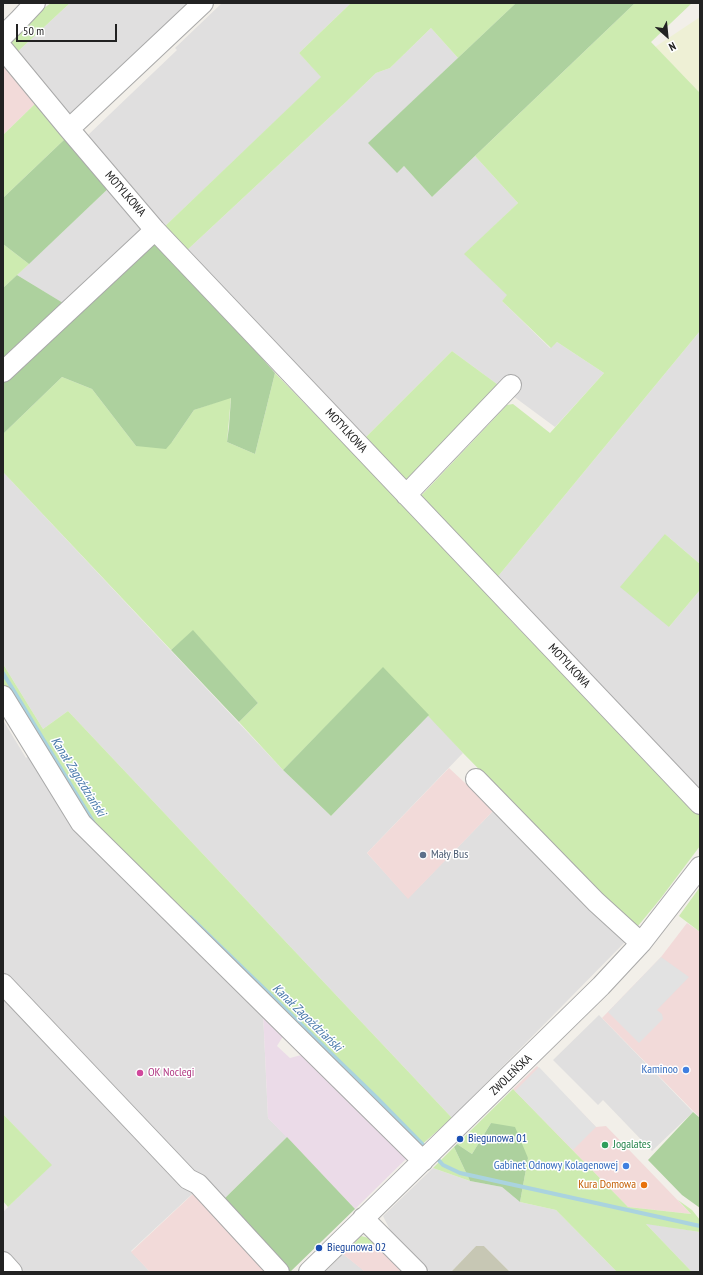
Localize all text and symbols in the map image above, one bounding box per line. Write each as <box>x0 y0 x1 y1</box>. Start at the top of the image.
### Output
scale bar <box>18 16 119 42</box>
north arrow <box>647 16 687 56</box>
text: 50 m <box>23 23 44 38</box>
text: N <box>667 39 678 54</box>
street label: MOTYLKOWA <box>102 169 148 219</box>
street label: MOTYLKOWA <box>322 406 370 456</box>
street label: MOTYLKOWA <box>545 641 593 691</box>
water label: Kanał Zagoździański <box>47 734 109 820</box>
place label: Mały Bus <box>431 848 468 862</box>
marker: Mały Bus <box>418 850 428 860</box>
water label: Kanał Zagoździański <box>269 981 345 1055</box>
street label: ZWOLEŃSKA <box>487 1052 535 1098</box>
place label: Kaminoo <box>641 1063 678 1077</box>
marker: Kaminoo <box>681 1065 691 1075</box>
place label: OK Noclegi <box>148 1066 194 1080</box>
marker: OK Noclegi <box>135 1068 145 1078</box>
place label: Biegunowa 01 <box>468 1132 527 1146</box>
marker: Biegunowa 01 <box>455 1134 465 1144</box>
place label: Jogalates <box>613 1138 651 1152</box>
marker: Jogalates <box>600 1140 610 1150</box>
place label: Gabinet Odnowy Kolagenowej <box>494 1159 618 1173</box>
marker: Gabinet Odnowy Kolagenowej <box>621 1161 631 1171</box>
place label: Kura Domowa <box>578 1178 636 1192</box>
marker: Kura Domowa <box>639 1180 649 1190</box>
place label: Biegunowa 02 <box>327 1241 386 1255</box>
marker: Biegunowa 02 <box>314 1243 324 1253</box>

